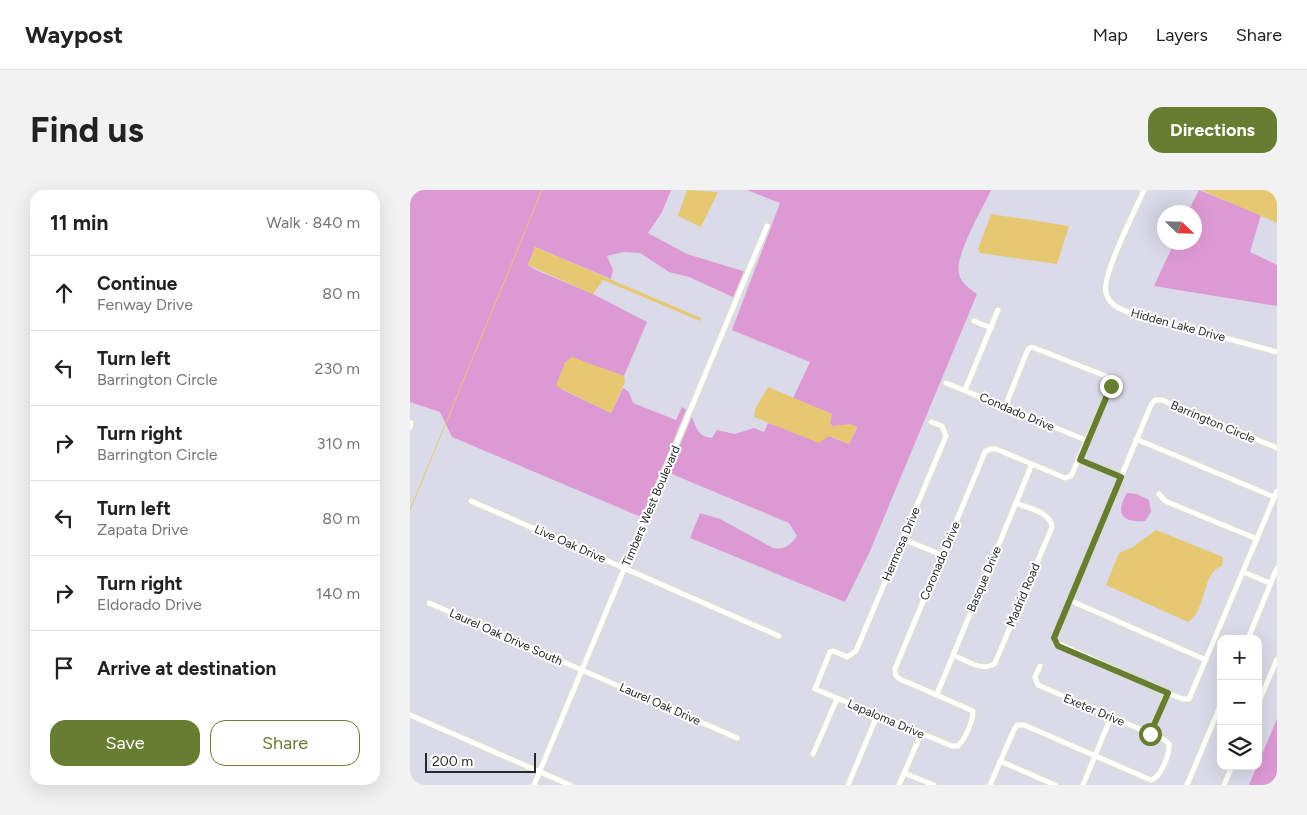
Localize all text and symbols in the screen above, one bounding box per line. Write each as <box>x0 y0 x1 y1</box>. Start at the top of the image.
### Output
text: Waypost <box>25 20 123 49</box>
text: Map <box>1093 24 1128 46</box>
text: Layers <box>1156 24 1208 46</box>
text: Share <box>1236 24 1282 46</box>
button: Directions <box>1148 107 1277 153</box>
text: Find us <box>30 109 144 151</box>
north arrow <box>1157 205 1202 250</box>
text: 11 min <box>50 210 108 235</box>
text: Walk · 840 m <box>266 213 360 232</box>
text: Continue <box>97 272 177 295</box>
icon: ahead <box>50 279 78 307</box>
text: 80 m <box>322 284 360 303</box>
text: Fenway Drive <box>97 295 193 314</box>
street label: Hidden Lake Drive <box>1129 306 1227 344</box>
text: Turn left <box>97 347 171 370</box>
icon: left <box>50 354 78 382</box>
text: 230 m <box>315 359 360 378</box>
text: Barrington Circle <box>97 370 218 389</box>
route end <box>1100 375 1123 398</box>
street label: Condado Drive <box>977 390 1057 434</box>
street label: Barrington Circle <box>1169 398 1258 446</box>
text: Turn right <box>97 422 183 445</box>
icon: right <box>50 429 78 457</box>
text: 310 m <box>317 434 360 453</box>
street label: Timbers West Boulevard <box>619 444 683 568</box>
text: Barrington Circle <box>97 445 218 464</box>
text: Turn left <box>97 497 171 520</box>
icon: left <box>50 504 78 532</box>
street label: Hermosa Drive <box>879 504 923 583</box>
text: 80 m <box>322 509 360 528</box>
street label: Coronado Drive <box>917 519 963 602</box>
text: Zapata Drive <box>97 520 188 539</box>
street label: Live Oak Drive <box>532 522 608 566</box>
street label: Basque Drive <box>964 544 1004 614</box>
street label: Madrid Road <box>1003 561 1043 629</box>
text: Turn right <box>97 572 183 595</box>
icon: right <box>50 579 78 607</box>
text: 140 m <box>316 584 360 603</box>
text: Eldorado Drive <box>97 595 202 614</box>
street label: Laurel Oak Drive South <box>447 606 565 668</box>
map controls <box>1217 635 1262 770</box>
button: + <box>1217 635 1262 680</box>
icon: arrive <box>50 654 78 682</box>
text: Arrive at destination <box>97 657 276 680</box>
street label: Laurel Oak Drive <box>617 680 703 728</box>
button: − <box>1217 680 1262 725</box>
street label: Exeter Drive <box>1061 691 1127 729</box>
street label: Lapaloma Drive <box>845 696 927 742</box>
button: Save <box>50 720 200 766</box>
button: Share <box>210 720 360 766</box>
route start <box>1139 723 1162 746</box>
button: layers <box>1217 725 1262 770</box>
scale bar <box>425 750 536 773</box>
text: 200 m <box>432 753 473 770</box>

